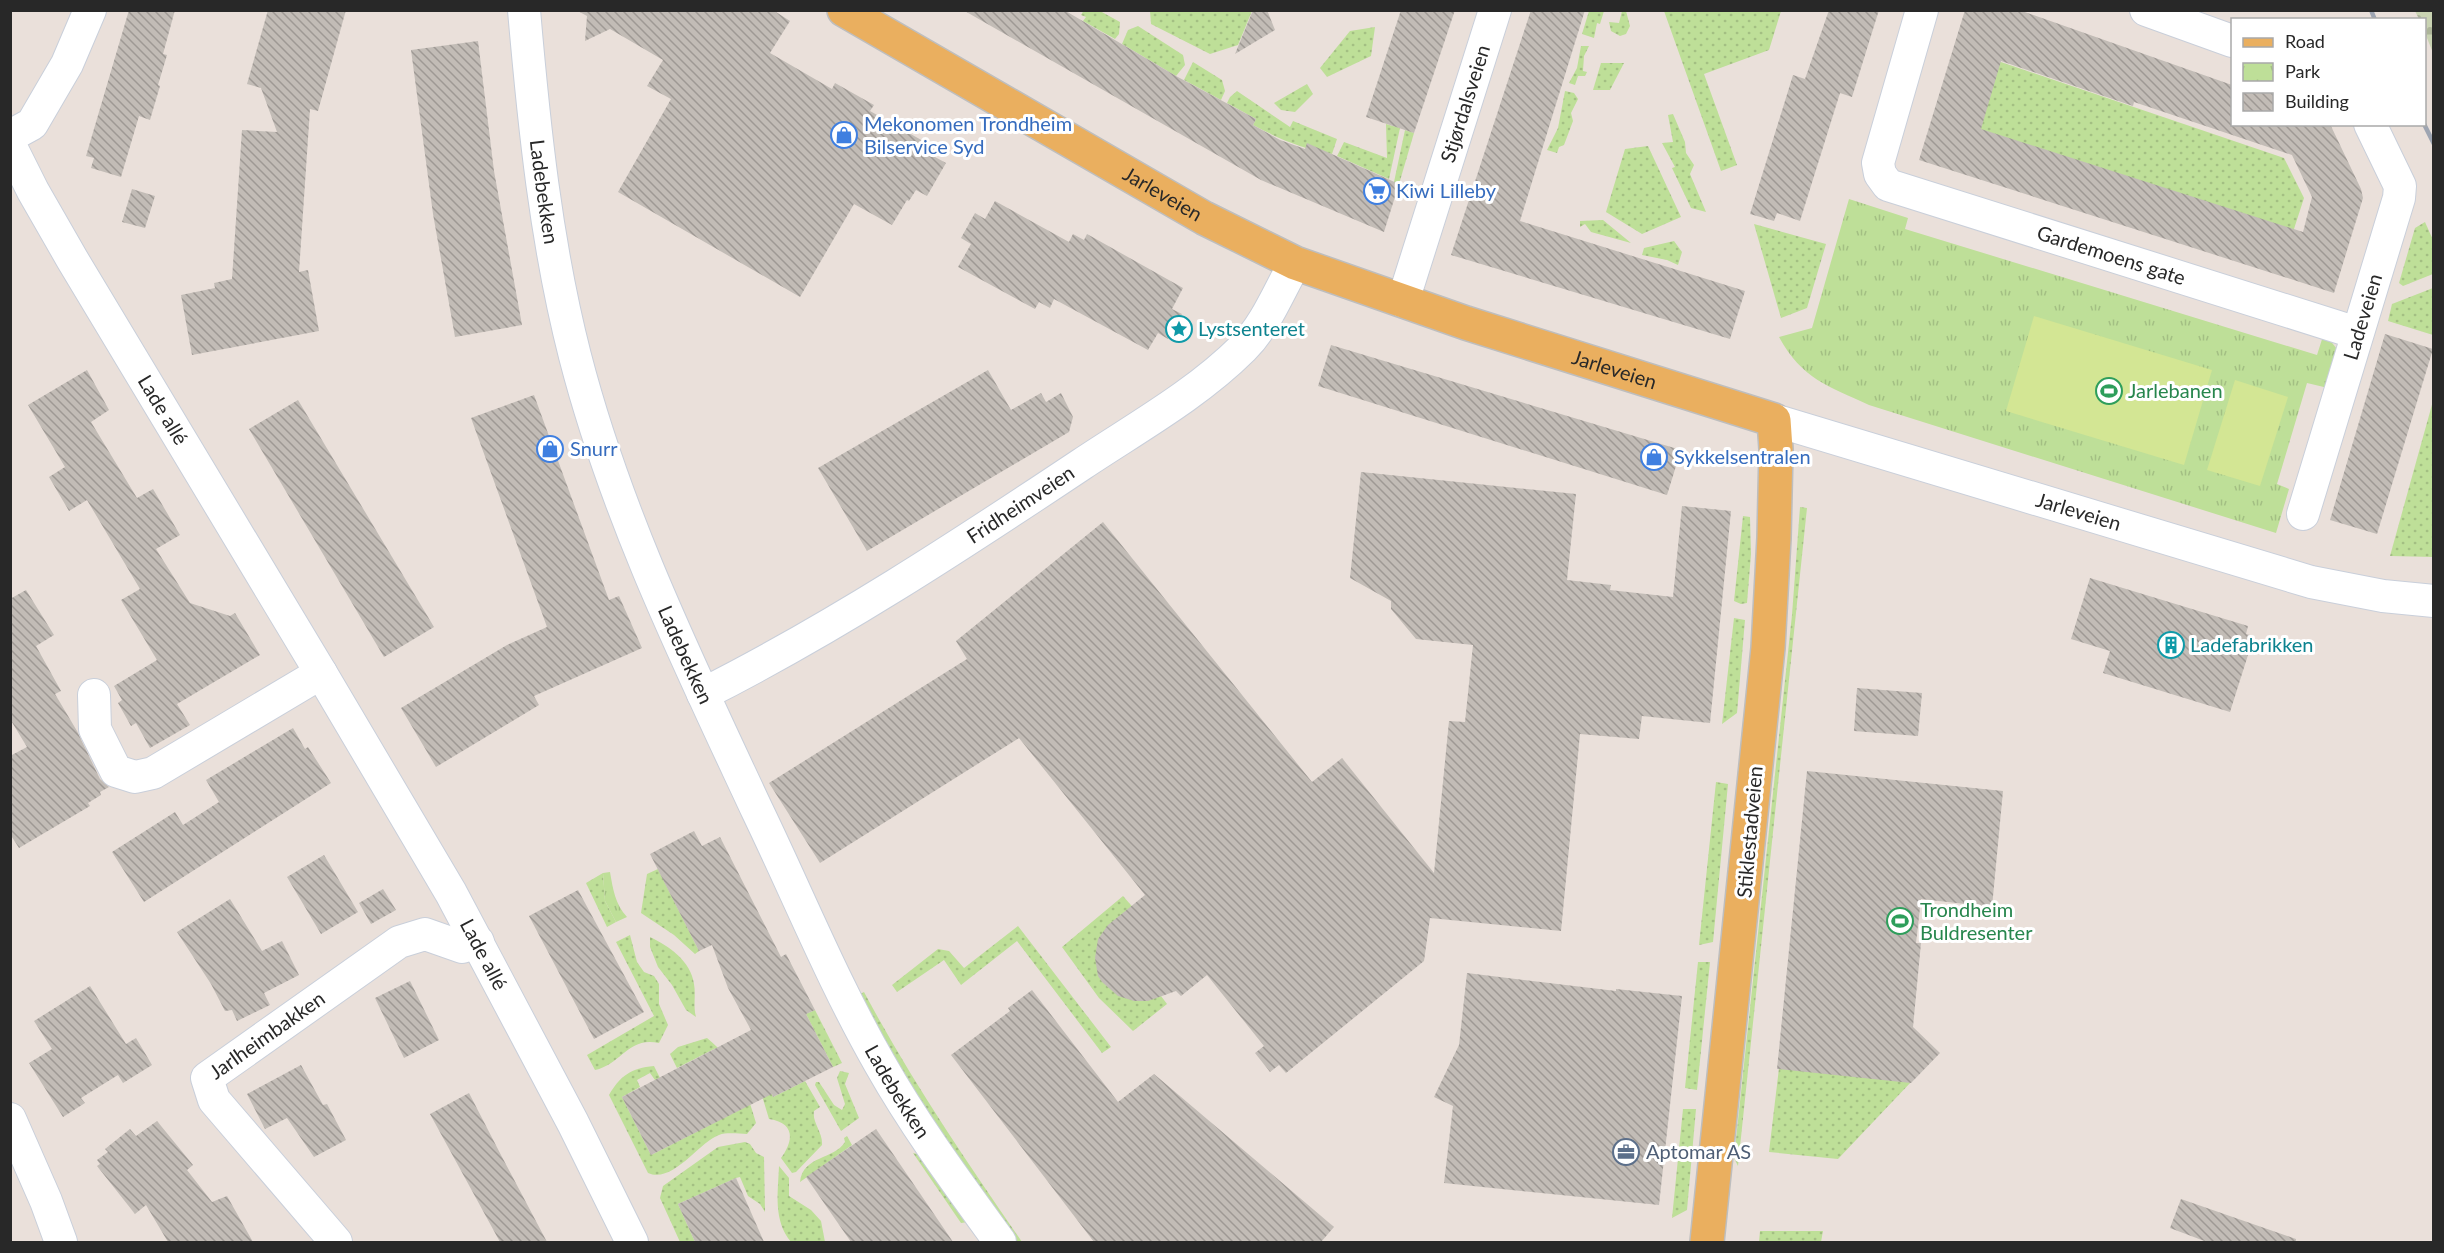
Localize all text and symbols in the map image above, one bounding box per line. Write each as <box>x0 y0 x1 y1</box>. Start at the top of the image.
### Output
legend <box>2231 18 2426 126</box>
text: Road <box>2285 30 2325 52</box>
street label: Stjørdalsveien <box>1435 41 1494 165</box>
text: Park <box>2285 60 2321 82</box>
text: Building <box>2285 90 2349 112</box>
place label: Mekonomen Trondheim Bilservice Syd <box>864 111 1072 158</box>
shop icon: Mekonomen Trondheim Bilservice Syd <box>829 120 859 150</box>
street label: Ladebekken <box>526 138 564 246</box>
street label: Jarleveien <box>1119 161 1207 226</box>
supermarket icon: Kiwi Lilleby <box>1362 176 1392 206</box>
place label: Kiwi Lilleby <box>1396 178 1497 202</box>
street label: Gardemoens gate <box>2034 220 2189 289</box>
street label: Ladeveien <box>2338 271 2386 363</box>
place icon: Lystsenteret <box>1164 314 1194 344</box>
place label: Lystsenteret <box>1198 316 1305 340</box>
street label: Jarleveien <box>1569 344 1660 393</box>
street label: Lade allé <box>134 370 194 449</box>
sports icon: Jarlebanen <box>2094 376 2124 406</box>
place label: Jarlebanen <box>2128 378 2223 402</box>
shop icon: Snurr <box>535 434 565 464</box>
place label: Snurr <box>570 436 618 460</box>
shop icon: Sykkelsentralen <box>1639 442 1669 472</box>
place label: Sykkelsentralen <box>1674 444 1811 468</box>
street label: Fridheimveien <box>962 460 1078 548</box>
street label: Jarleveien <box>2033 487 2124 535</box>
street label: Ladebekken <box>654 602 719 707</box>
building icon: Ladefabrikken <box>2156 630 2186 660</box>
place label: Ladefabrikken <box>2190 632 2314 656</box>
street label: Stiklestadveien <box>1731 765 1767 899</box>
place label: Trondheim Buldresenter <box>1920 897 2033 944</box>
sports icon: Trondheim Buldresenter <box>1885 906 1915 936</box>
street label: Lade allé <box>456 914 513 994</box>
street label: Jarlheimbakken <box>204 986 329 1084</box>
street label: Ladebekken <box>861 1040 936 1143</box>
office icon: Aptomar AS <box>1611 1137 1641 1167</box>
place label: Aptomar AS <box>1646 1139 1751 1163</box>

